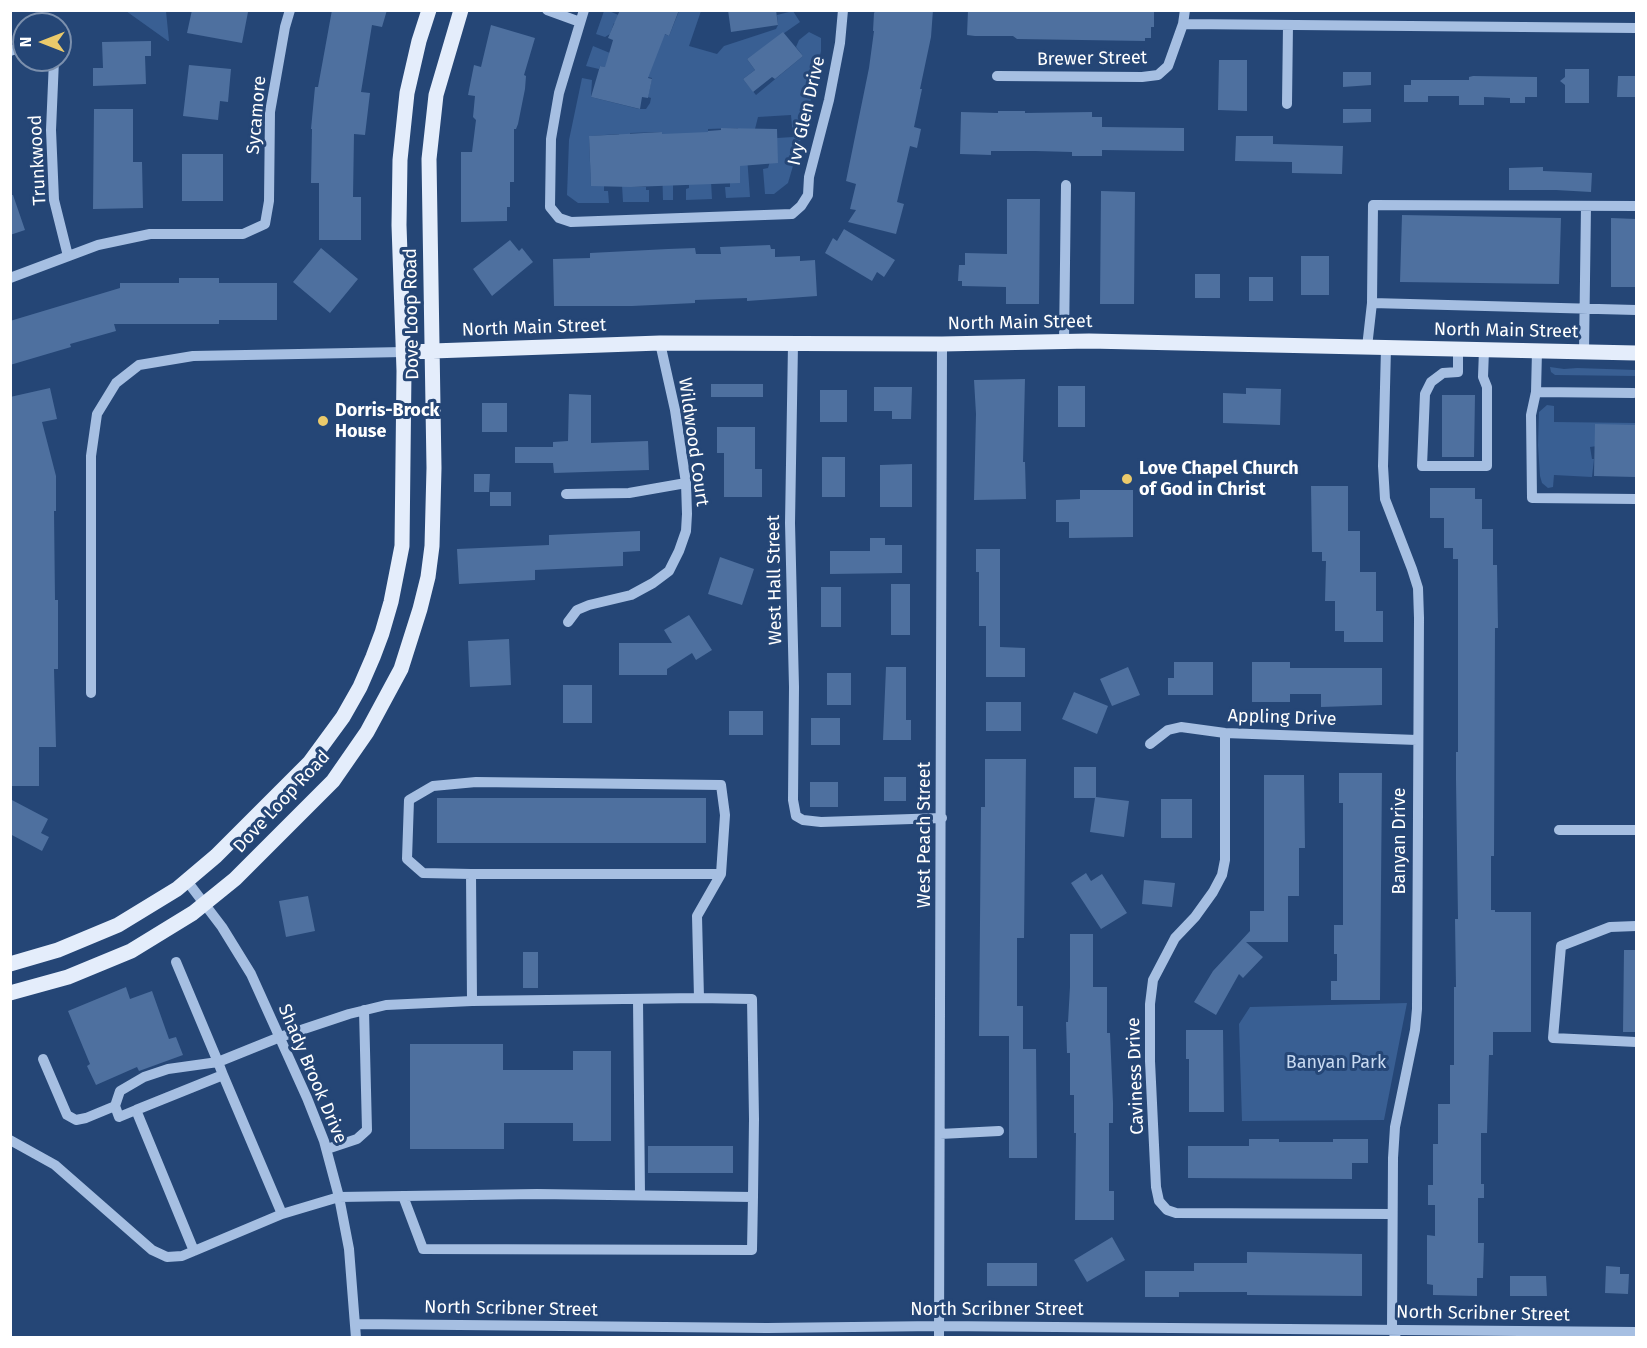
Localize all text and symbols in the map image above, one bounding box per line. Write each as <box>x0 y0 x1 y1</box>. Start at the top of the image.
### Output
north arrow <box>12 12 72 72</box>
text: N <box>16 37 35 47</box>
street label: Brewer Street <box>1037 47 1147 71</box>
street label: Ivy Glen Drive <box>784 54 830 168</box>
street label: Sycamore <box>243 75 271 155</box>
street label: Trunkwood <box>25 114 51 206</box>
street label: Dove Loop Road <box>400 248 424 380</box>
street label: North Main Street <box>948 311 1092 335</box>
street label: North Main Street <box>461 315 607 341</box>
street label: North Main Street <box>1434 319 1578 343</box>
street label: Wildwood Court <box>673 376 713 508</box>
place label: Dorris-Brock House <box>335 400 439 442</box>
marker: Dorris-Brock House <box>316 414 330 428</box>
place label: Love Chapel Church of God in Christ <box>1139 458 1299 500</box>
marker: Love Chapel Church of God in Christ <box>1120 472 1134 486</box>
street label: West Hall Street <box>763 515 787 645</box>
street label: Appling Drive <box>1227 705 1337 731</box>
street label: Dove Loop Road <box>229 746 335 858</box>
street label: West Peach Street <box>914 762 936 908</box>
street label: Banyan Drive <box>1389 787 1411 895</box>
street label: Shady Brook Drive <box>273 1001 351 1147</box>
street label: Caviness Drive <box>1123 1017 1149 1135</box>
park label: Banyan Park <box>1286 1052 1386 1074</box>
street label: North Scribner Street <box>424 1297 598 1321</box>
street label: North Scribner Street <box>910 1299 1084 1321</box>
street label: North Scribner Street <box>1396 1302 1570 1326</box>

